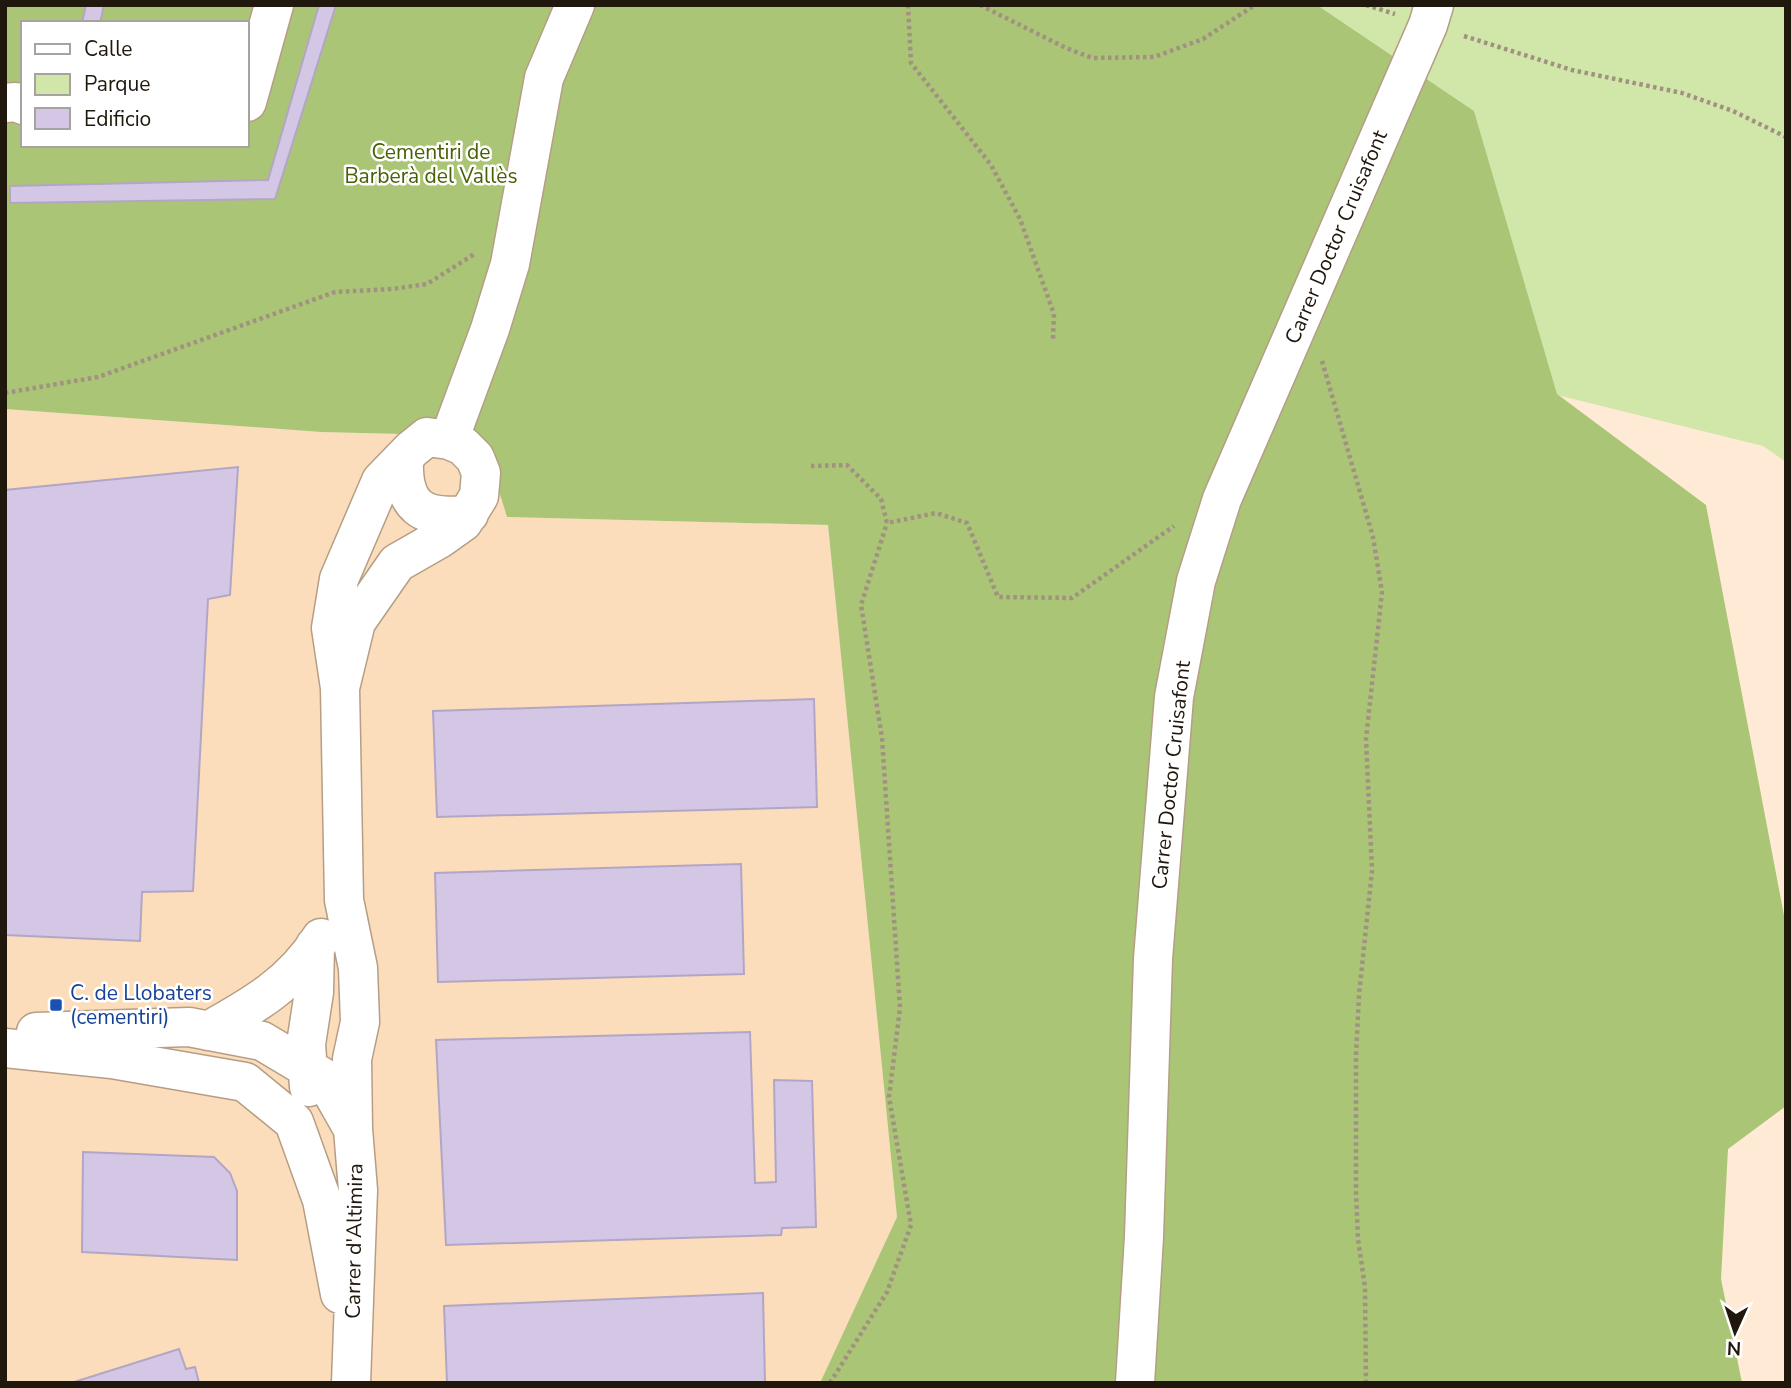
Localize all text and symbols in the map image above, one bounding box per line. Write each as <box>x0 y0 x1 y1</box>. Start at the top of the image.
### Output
legend <box>21 21 248 147</box>
text: Calle <box>84 35 132 63</box>
text: Parque <box>84 70 151 98</box>
text: Edificio <box>84 105 151 133</box>
street label: Carrer Doctor Cruisafont <box>1278 125 1394 348</box>
park label: Cementiri de Barberà del Vallès <box>344 138 518 190</box>
street label: Carrer Doctor Cruisafont <box>1145 659 1197 891</box>
place label: C. de Llobaters (cementiri) <box>70 979 212 1031</box>
marker: C. de Llobaters (cementiri) <box>48 997 64 1013</box>
street label: Carrer d'Altimira <box>339 1163 369 1319</box>
north arrow <box>1700 1297 1770 1367</box>
text: N <box>1726 1335 1742 1361</box>

